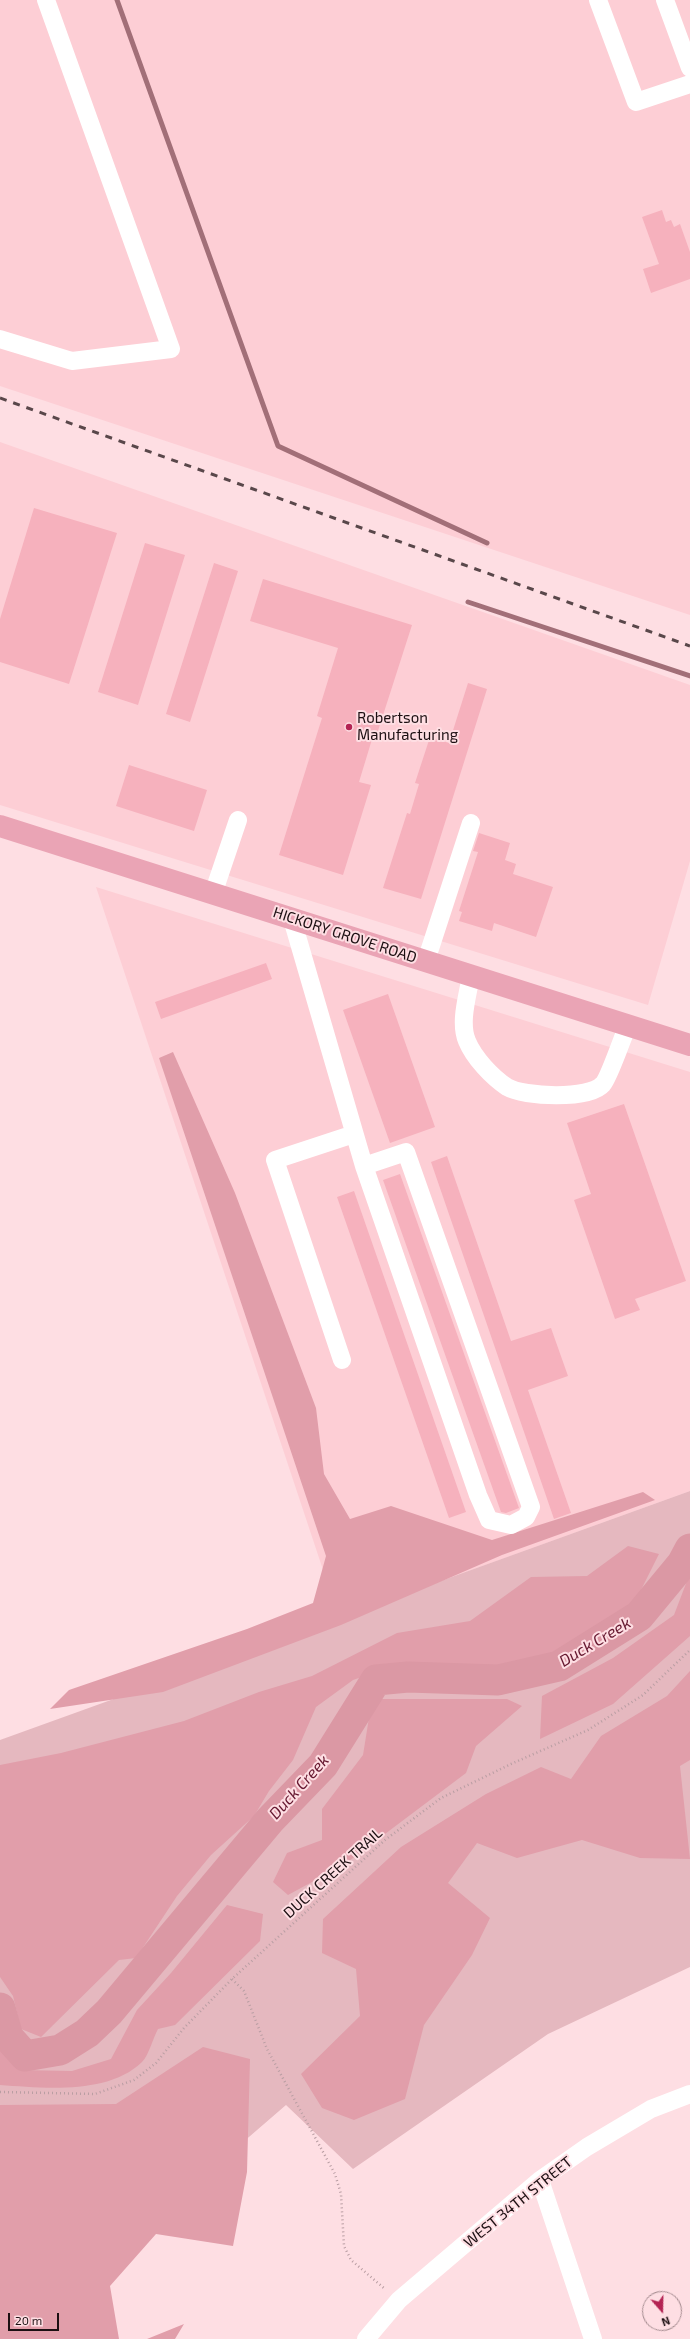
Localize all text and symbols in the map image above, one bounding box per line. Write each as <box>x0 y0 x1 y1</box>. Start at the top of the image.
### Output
place label: Robertson Manufacturing <box>357 709 458 744</box>
marker: Robertson Manufacturing <box>344 722 354 732</box>
street label: HICKORY GROVE ROAD <box>271 903 419 967</box>
water label: Duck Creek <box>556 1613 634 1671</box>
water label: Duck Creek <box>265 1751 333 1823</box>
street label: DUCK CREEK TRAIL <box>280 1824 386 1922</box>
street label: WEST 34TH STREET <box>460 2153 576 2251</box>
north arrow <box>642 2291 682 2331</box>
scale bar <box>10 2305 61 2331</box>
text: 20 m <box>15 2313 42 2327</box>
text: N <box>660 2314 672 2329</box>

